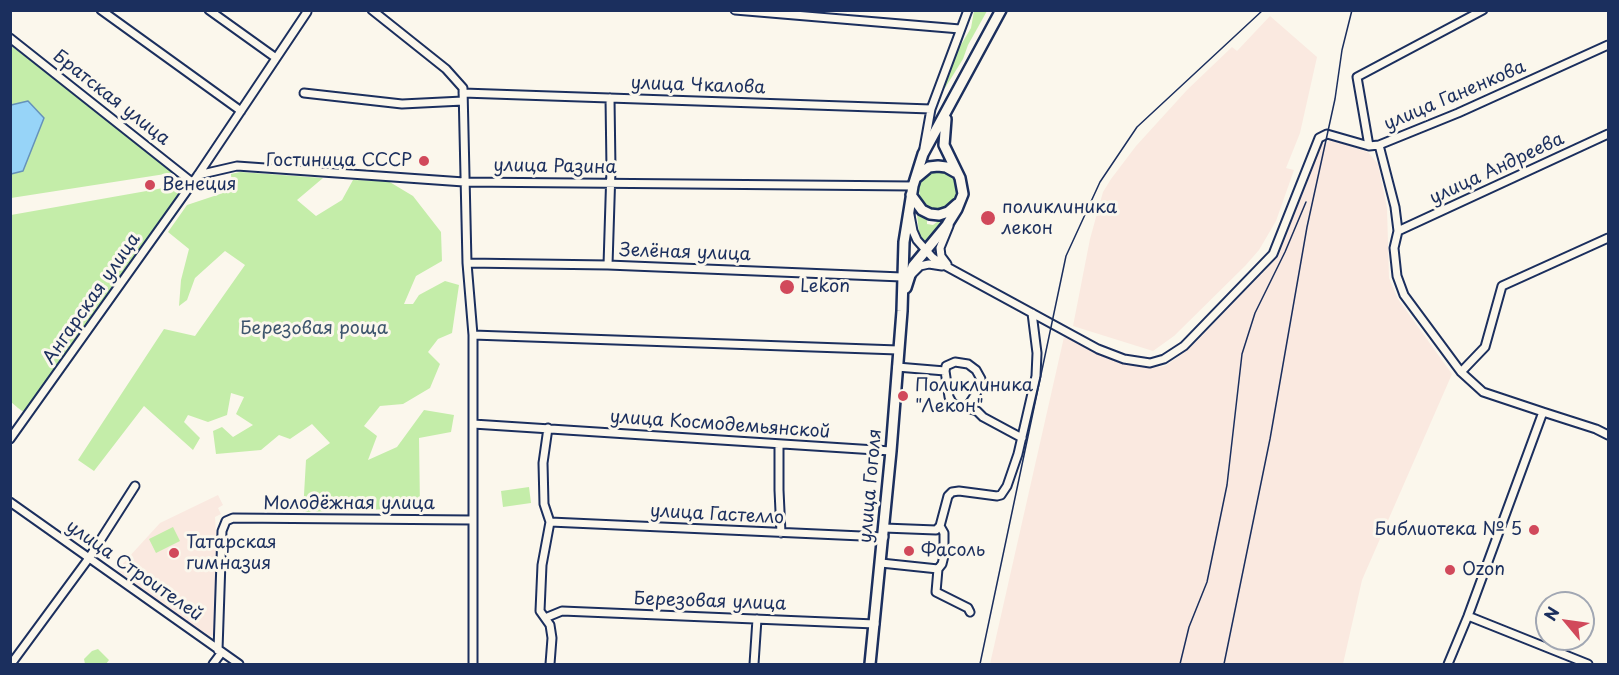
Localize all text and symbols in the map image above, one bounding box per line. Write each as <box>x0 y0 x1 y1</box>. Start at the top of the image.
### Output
street label: Братская улица <box>48 46 174 150</box>
street label: улица Ганенкова <box>1381 56 1529 136</box>
street label: улица Чкалова <box>630 73 766 99</box>
street label: улица Андреева <box>1426 128 1568 210</box>
place label: Гостиница СССР <box>266 150 412 172</box>
marker: Гостиница СССР <box>417 154 431 168</box>
street label: улица Разина <box>493 155 617 179</box>
place label: Венеция <box>162 174 236 196</box>
marker: Венеция <box>143 178 157 192</box>
place label: поликлиника лекон <box>1002 197 1117 240</box>
marker: поликлиника лекон <box>979 209 997 227</box>
street label: Ангарская улица <box>39 229 145 369</box>
street label: Зелёная улица <box>619 240 751 266</box>
place label: Lekon <box>800 276 850 298</box>
marker: Lekon <box>778 278 796 296</box>
park label: Березовая роща <box>240 318 388 340</box>
place label: Поликлиника "Лекон" <box>915 375 1033 418</box>
marker: Поликлиника "Лекон" <box>896 389 910 403</box>
street label: улица Космодемьянской <box>609 407 831 443</box>
street label: улица Гоголя <box>855 428 887 544</box>
street label: Молодёжная улица <box>263 493 435 515</box>
street label: улица Гастелло <box>649 501 785 529</box>
street label: улица Строителей <box>62 516 206 626</box>
place label: Библиотека № 5 <box>1374 519 1522 541</box>
marker: Библиотека № 5 <box>1527 523 1541 537</box>
place label: Татарская гимназия <box>186 532 277 574</box>
place label: Фасоль <box>921 540 985 562</box>
marker: Фасоль <box>902 544 916 558</box>
marker: Татарская гимназия <box>167 546 181 560</box>
place label: Ozon <box>1462 559 1505 581</box>
marker: Ozon <box>1443 563 1457 577</box>
street label: Березовая улица <box>633 589 787 615</box>
north arrow <box>1535 591 1595 651</box>
text: N <box>1537 602 1565 625</box>

